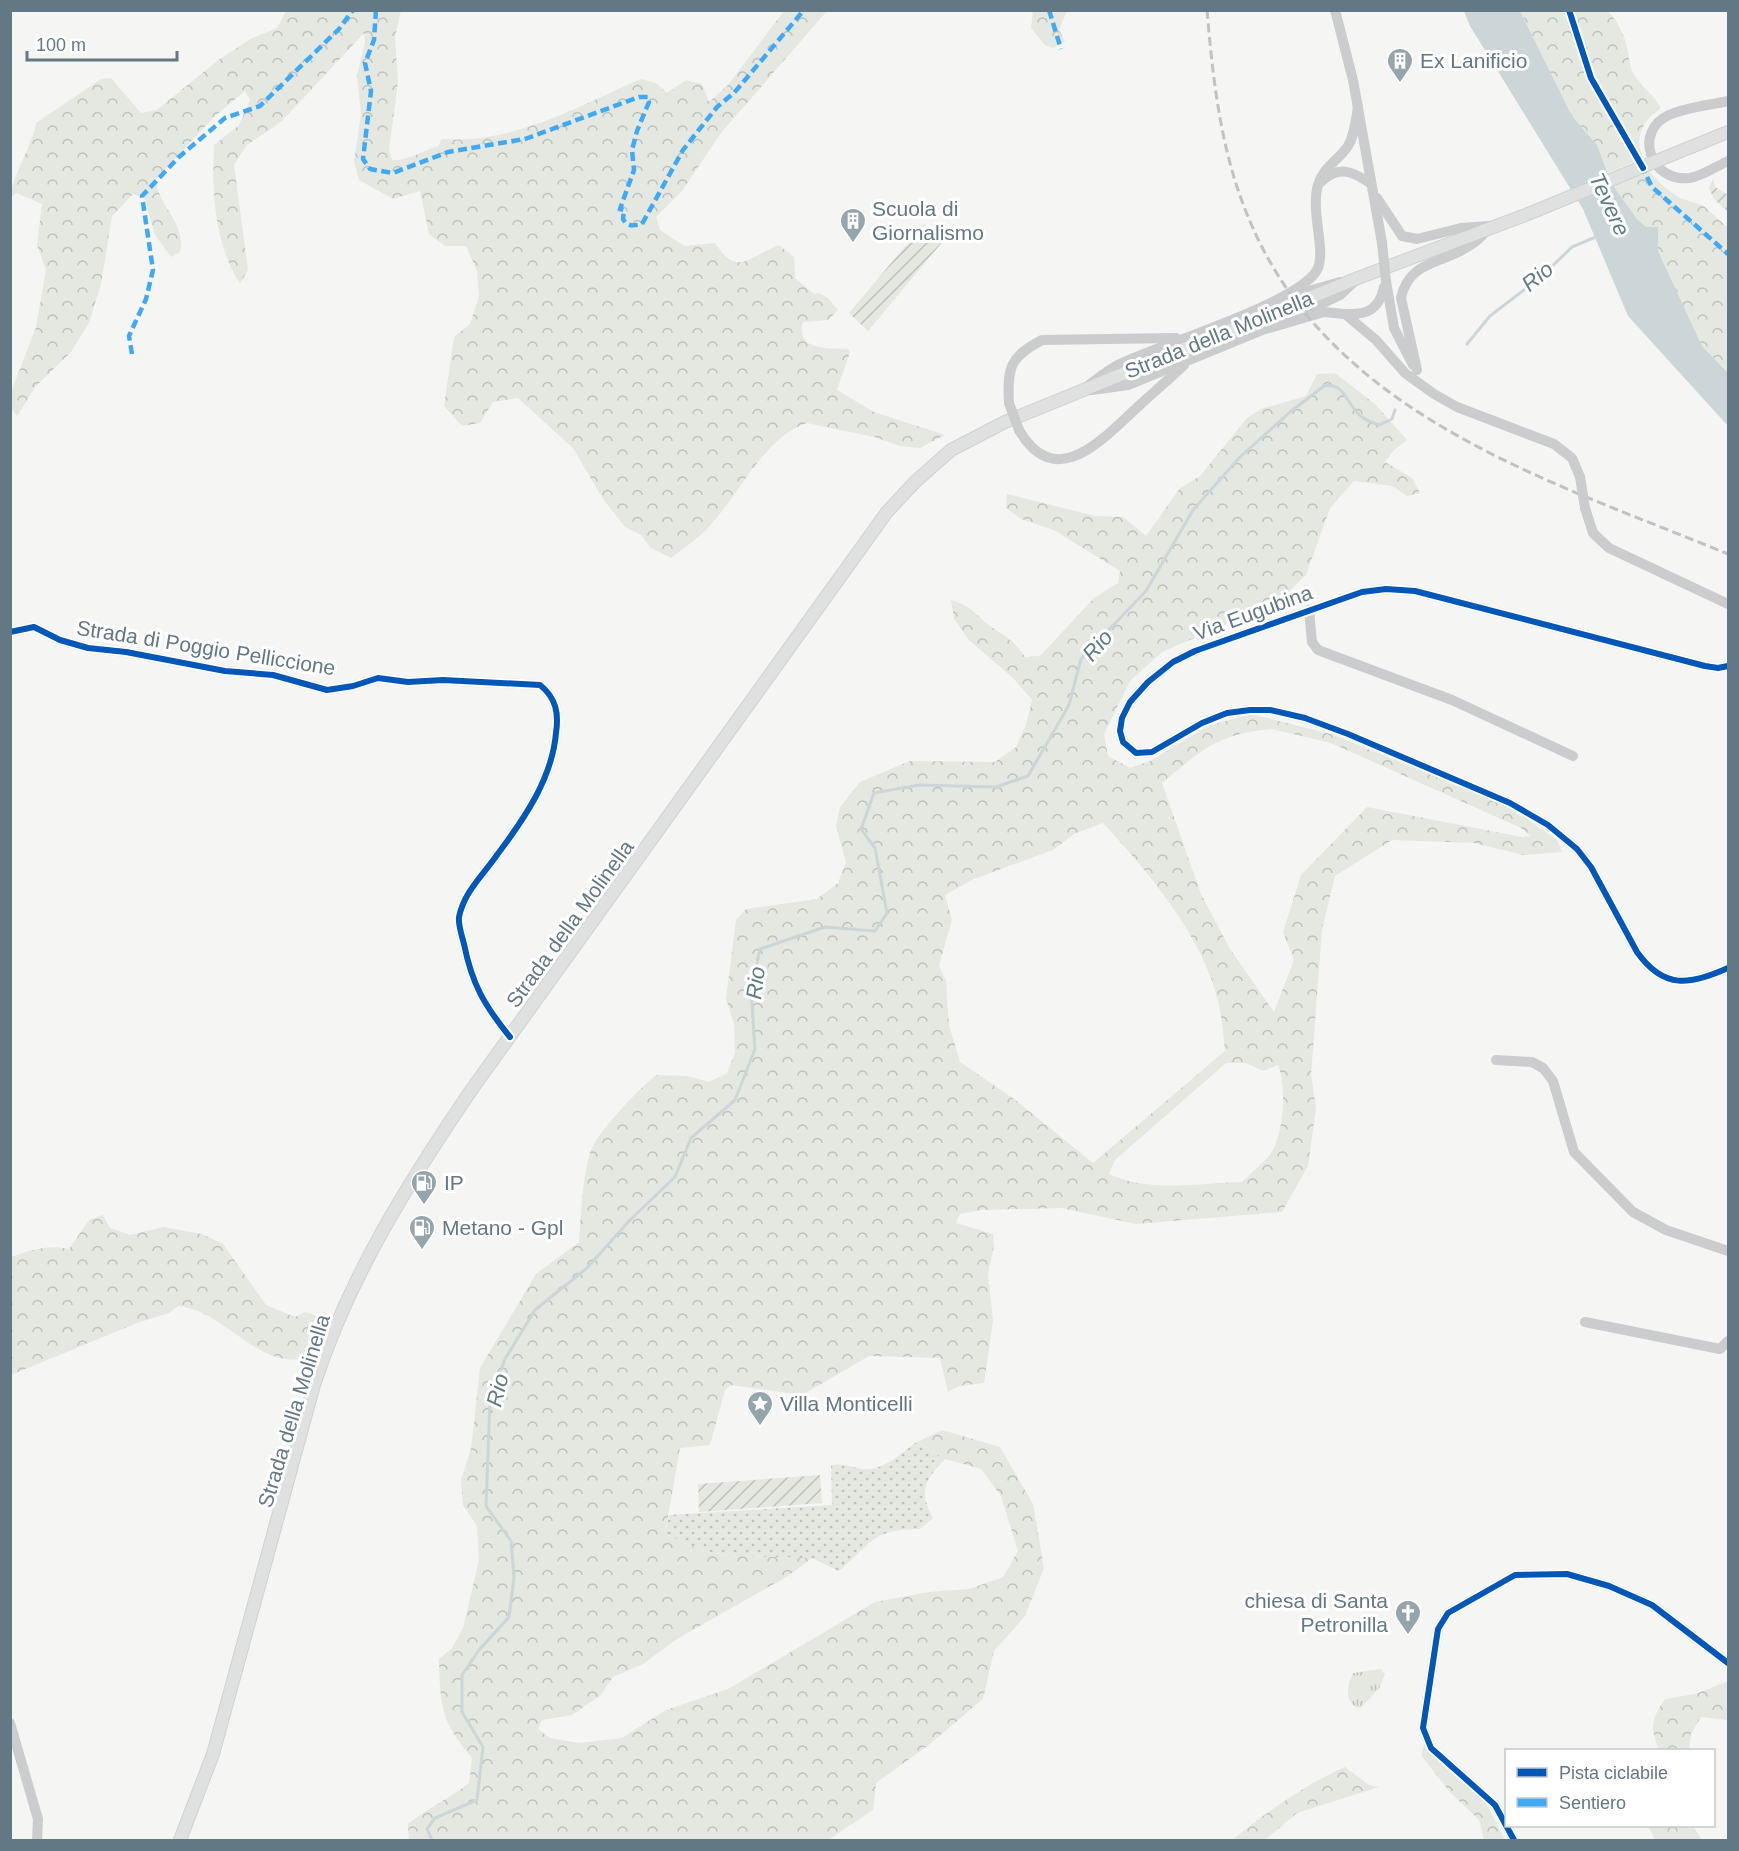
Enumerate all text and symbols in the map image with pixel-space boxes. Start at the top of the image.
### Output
scale bar [27,24,177,62]
text: 100 m [36,35,86,55]
building icon: Ex Lanificio [1385,46,1415,84]
place label: Ex Lanificio [1420,49,1527,72]
water label: Tevere [1584,169,1635,240]
place label: Scuola di Giornalismo [872,197,984,244]
building icon: Scuola di Giornalismo [838,206,868,244]
water label: Rio [1517,256,1558,297]
street label: Strada della Molinella [1121,286,1316,383]
street label: Via Eugubina [1190,580,1316,645]
street label: Strada di Poggio Pelliccione [75,616,337,679]
water label: Rio [1077,625,1118,666]
street label: Strada della Molinella [501,835,638,1012]
water label: Rio [741,965,770,1001]
fuel station icon: IP [409,1168,439,1206]
place label: IP [444,1171,464,1194]
fuel station icon: Metano - Gpl [407,1213,437,1251]
place label: Metano - Gpl [442,1216,563,1239]
street label: Strada della Molinella [253,1311,334,1510]
water label: Rio [481,1371,514,1409]
place icon: Villa Monticelli [745,1389,775,1427]
place label: Villa Monticelli [780,1392,913,1415]
place label: chiesa di Santa Petronilla [1244,1589,1388,1636]
church icon: chiesa di Santa Petronilla [1393,1598,1423,1636]
legend [1505,1749,1715,1827]
text: Pista ciclabile [1559,1763,1668,1783]
text: Sentiero [1559,1793,1626,1813]

